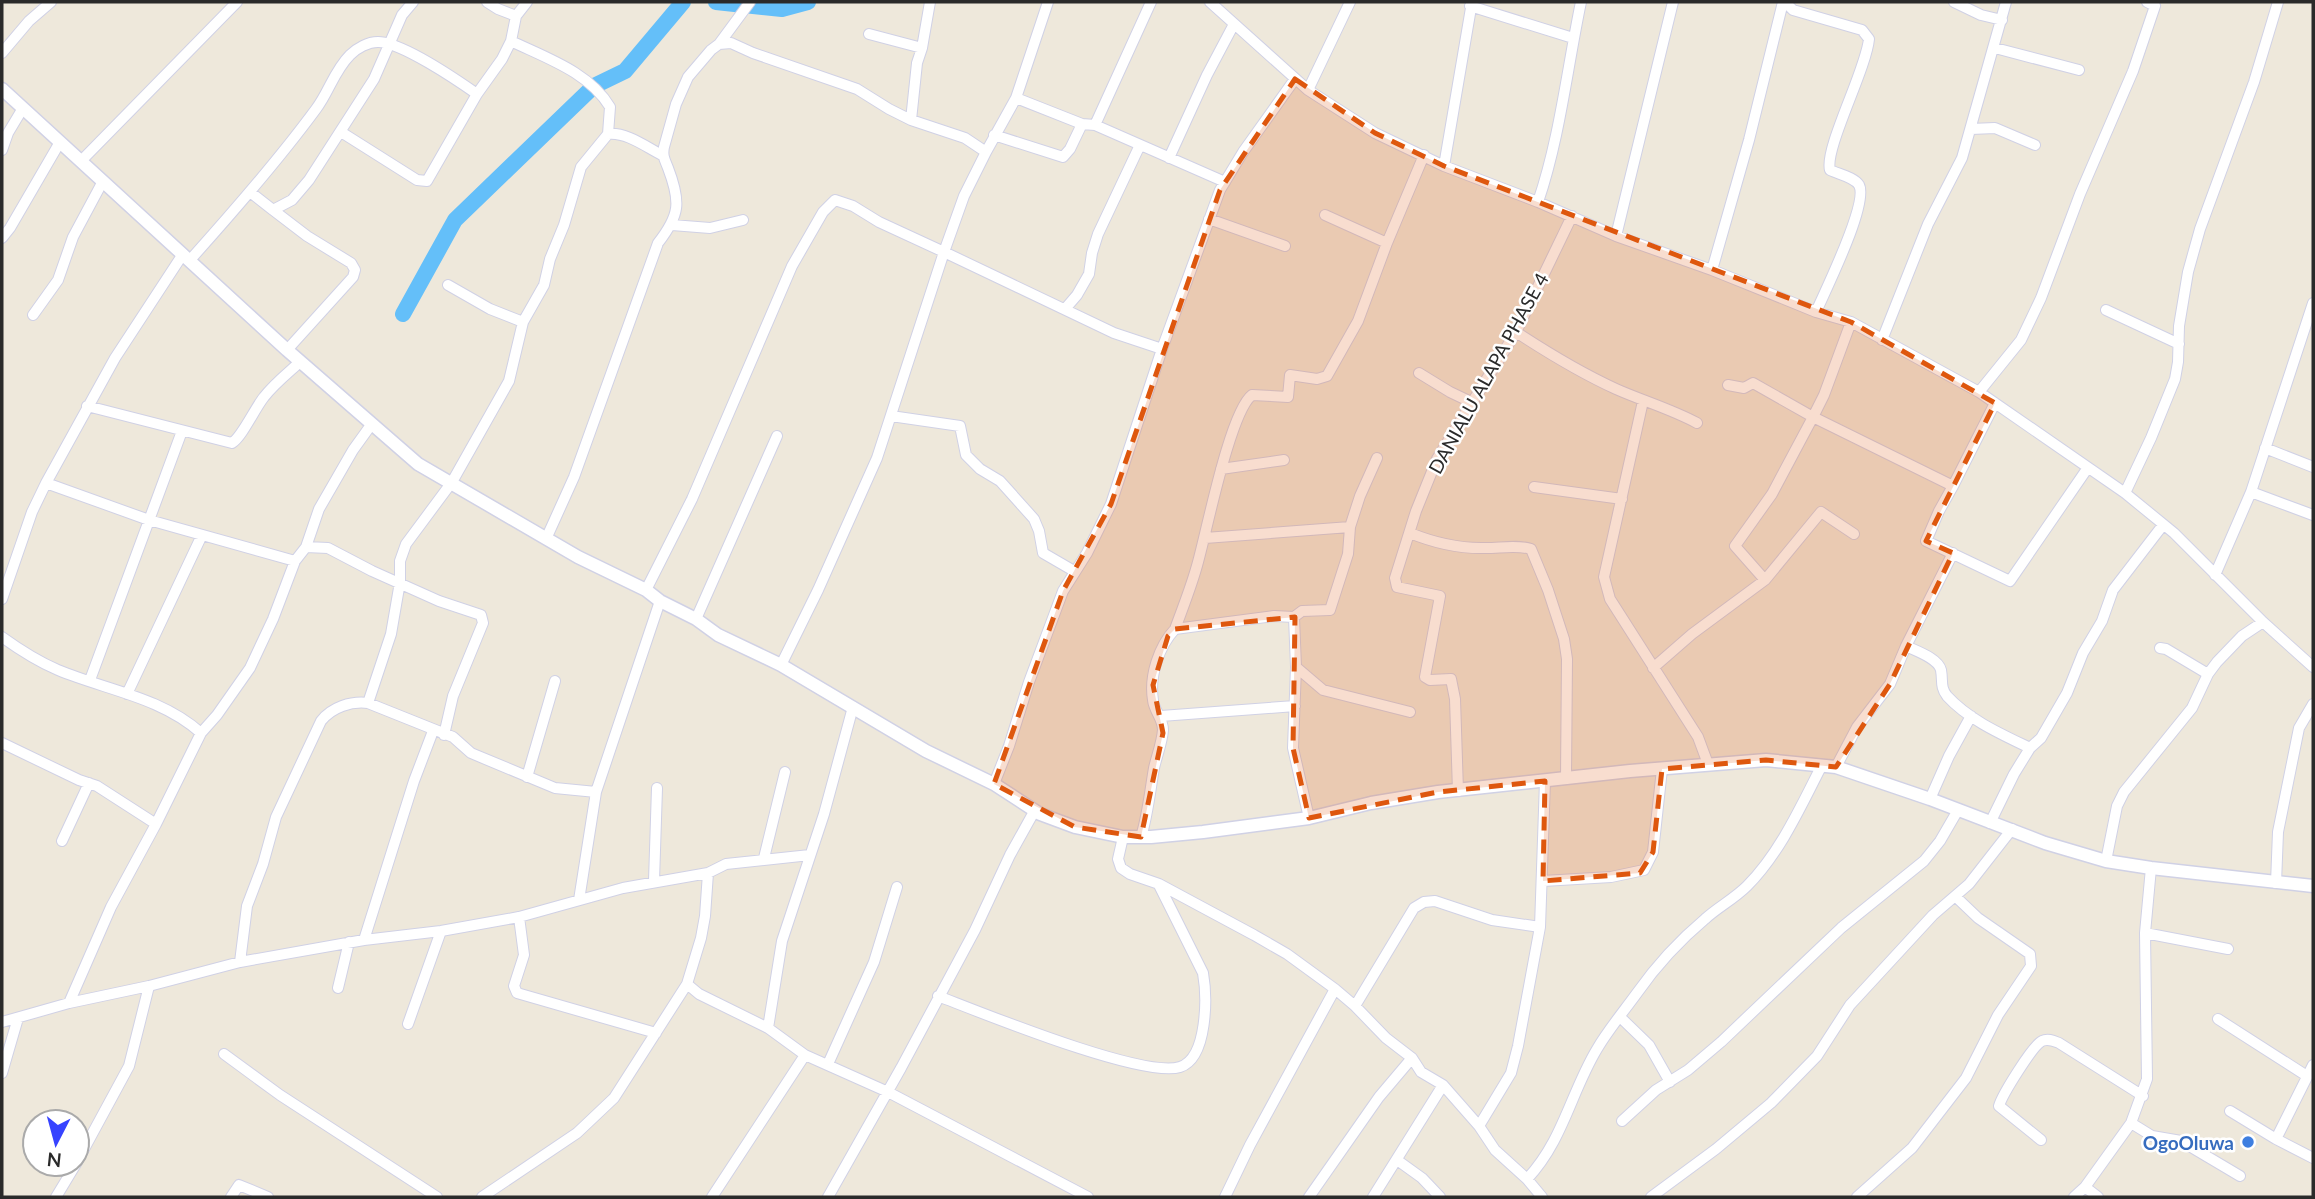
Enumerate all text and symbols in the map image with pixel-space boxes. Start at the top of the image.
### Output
street label: DANIALU ALAPA PHASE 4 [1423,269,1553,477]
north arrow [21,1108,91,1178]
place label: OgoOluwa [2143,1131,2234,1154]
marker: OgoOluwa [2240,1134,2256,1150]
text: N [46,1148,63,1173]

